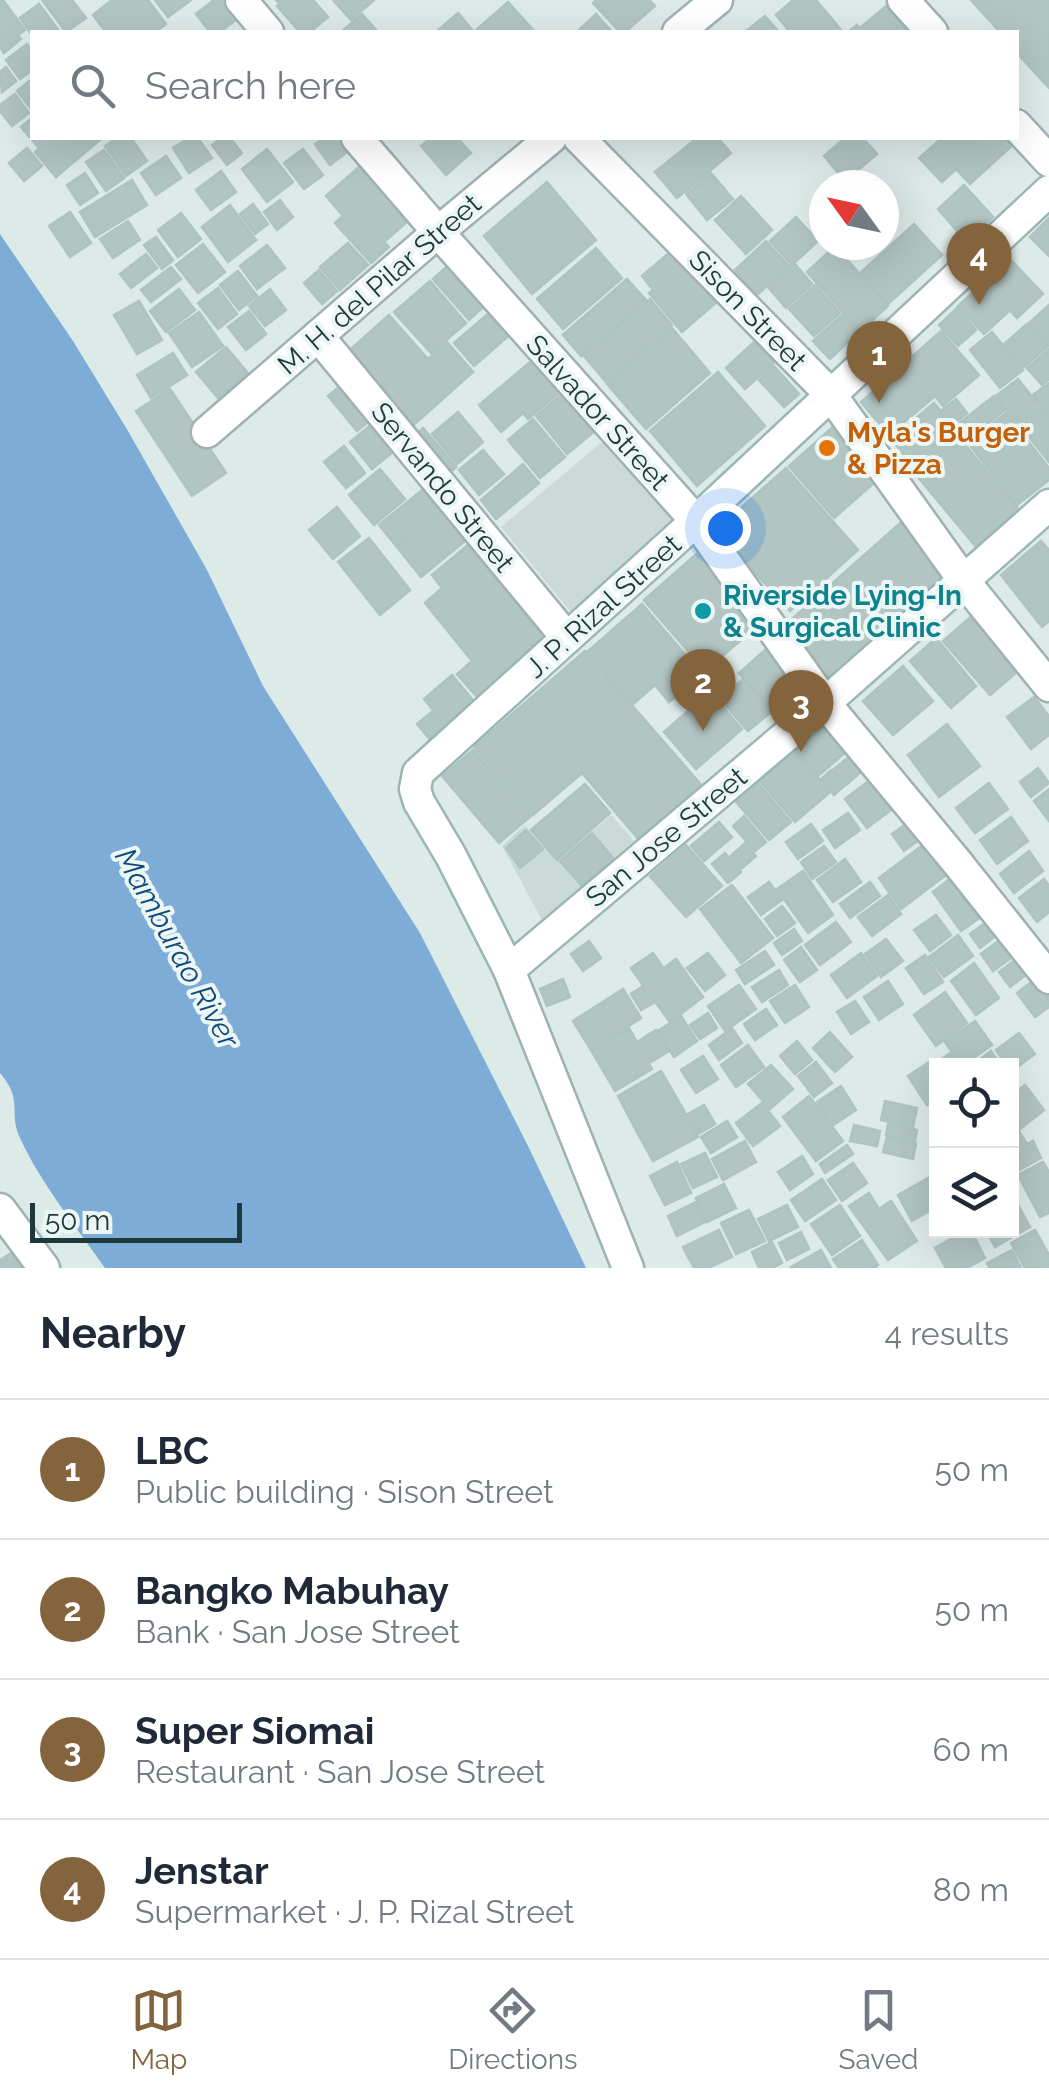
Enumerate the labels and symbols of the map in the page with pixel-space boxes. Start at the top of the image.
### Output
north arrow [809,170,899,260]
street label: M. H. del Pilar Street [271,187,488,382]
pin: 4 [946,222,1012,305]
street label: Sison Street [682,243,814,378]
pin: 1 [846,320,912,403]
street label: Salvador Street [519,328,676,497]
street label: Servando Street [364,396,521,579]
place label: Myla's Burger & Pizza [847,416,1030,481]
marker: Myla's Burger & Pizza [816,437,838,459]
your location [700,503,751,554]
street label: J. P. Rizal Street [519,528,688,685]
place label: Riverside Lying-In & Surgical Clinic [723,579,962,644]
marker: Riverside Lying-In & Surgical Clinic [692,600,714,622]
pin: 2 [670,648,736,731]
pin: 3 [768,670,834,752]
street label: San Jose Street [579,760,754,914]
water label: Mamburao River [108,842,247,1055]
scale bar [30,1198,242,1242]

